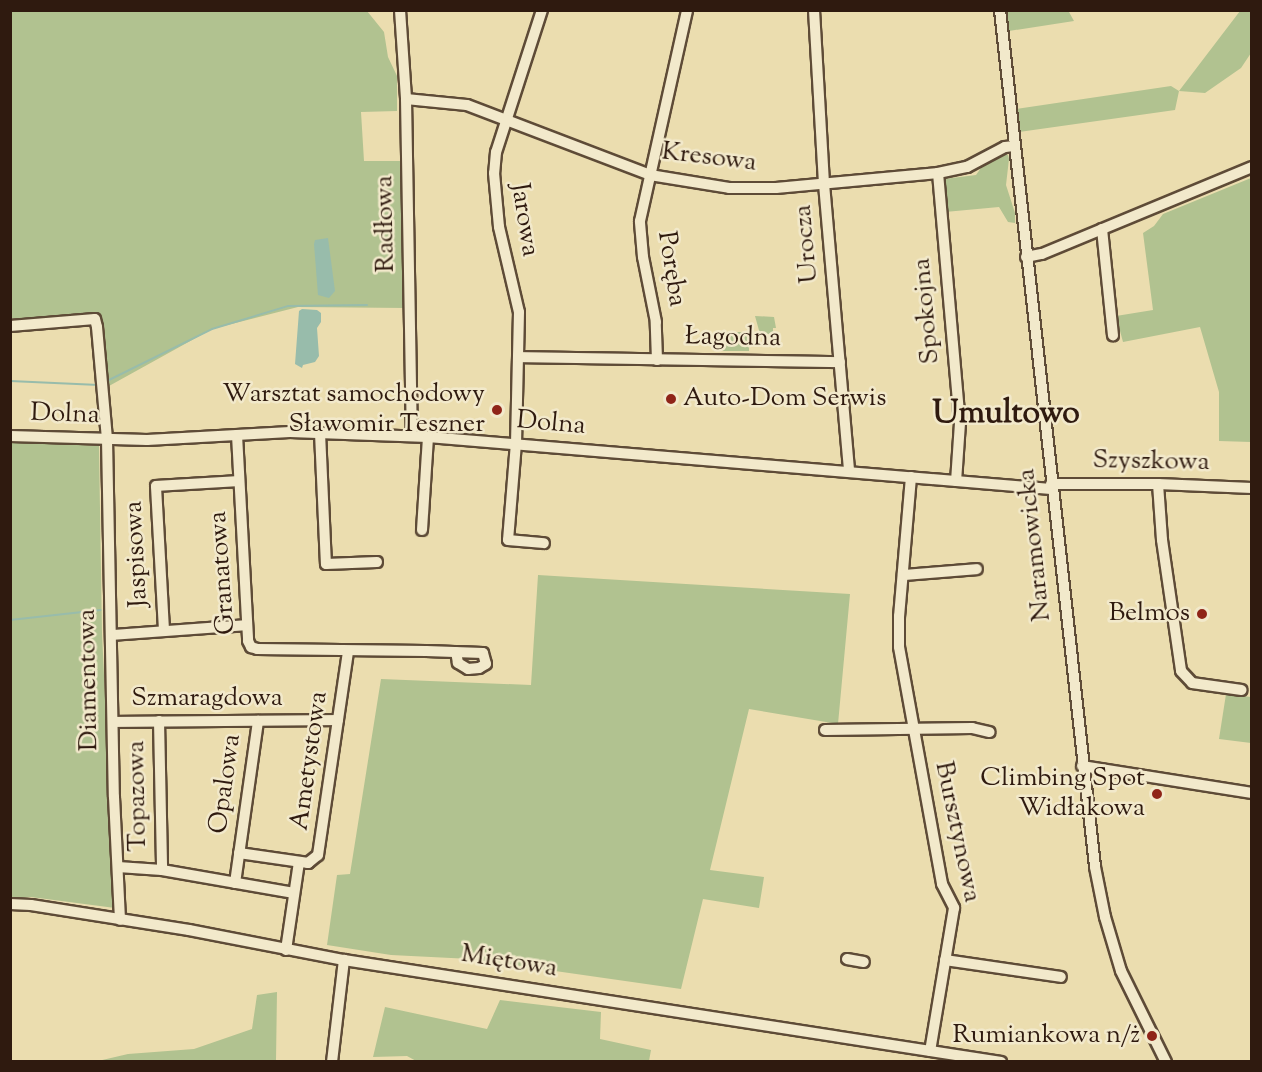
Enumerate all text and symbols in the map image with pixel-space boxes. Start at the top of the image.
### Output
street label: Kresowa [660,137,758,179]
street label: Radłowa [370,175,402,273]
street label: Jarowa [503,181,545,259]
street label: Urocza [788,203,826,285]
street label: Poręba [650,229,692,309]
street label: Spokojna [907,257,947,365]
street label: Łagodna [685,322,781,354]
place label: Warsztat samochodowy Sławomir Teszner [222,379,485,440]
place label: Auto-Dom Serwis [683,383,886,415]
marker: Auto-Dom Serwis [664,392,678,406]
district label: Umultowo [932,395,1080,433]
street label: Dolna [30,398,100,432]
marker: Warsztat samochodowy Sławomir Teszner [490,403,504,417]
street label: Dolna [515,405,587,443]
street label: Szyszkowa [1092,445,1210,479]
street label: Naramowicka [1011,467,1059,623]
street label: Jaspisowa [119,500,155,608]
street label: Granatowa [203,510,243,636]
place label: Belmos [1109,598,1190,630]
marker: Belmos [1195,607,1209,621]
street label: Diamentowa [72,609,106,751]
street label: Szmaragdowa [131,683,283,715]
street label: Ametystowa [285,689,335,833]
street label: Opalowa [204,732,248,836]
street label: Topazowa [121,740,155,852]
street label: Bursztynowa [927,759,987,905]
place label: Climbing Spot Widłakowa [980,763,1145,825]
marker: Climbing Spot Widłakowa [1150,787,1164,801]
street label: Miętowa [459,939,559,985]
place label: Rumiankowa n/ż [953,1020,1140,1052]
marker: Rumiankowa n/ż [1145,1029,1159,1043]

